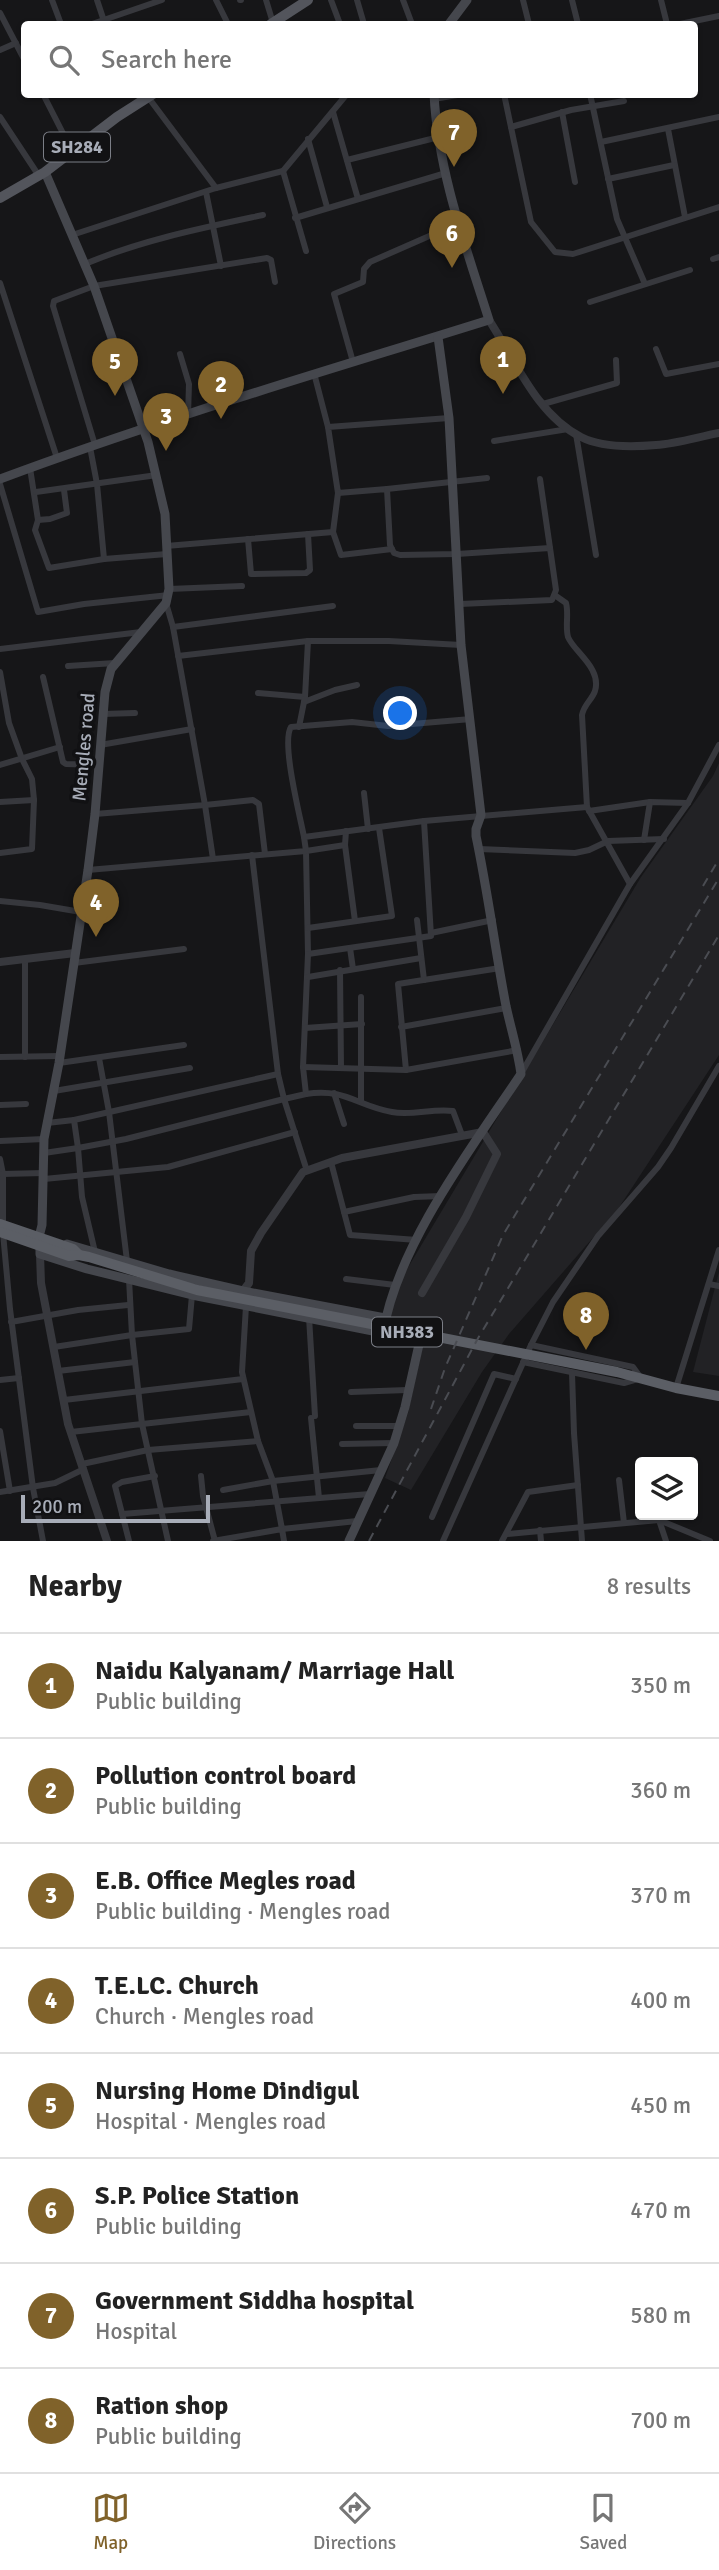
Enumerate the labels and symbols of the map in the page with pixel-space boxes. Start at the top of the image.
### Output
pin: 7 [431,109,477,167]
road number: SH284 [44,132,110,162]
pin: 6 [429,210,475,268]
pin: 1 [480,336,526,394]
pin: 5 [92,338,138,396]
pin: 2 [198,361,244,419]
pin: 3 [143,393,189,451]
street label: Mengles road [67,692,101,802]
your location [383,696,417,730]
pin: 4 [73,879,119,937]
pin: 8 [563,1292,609,1350]
road number: NH383 [372,1317,442,1346]
scale bar [21,1492,210,1524]

